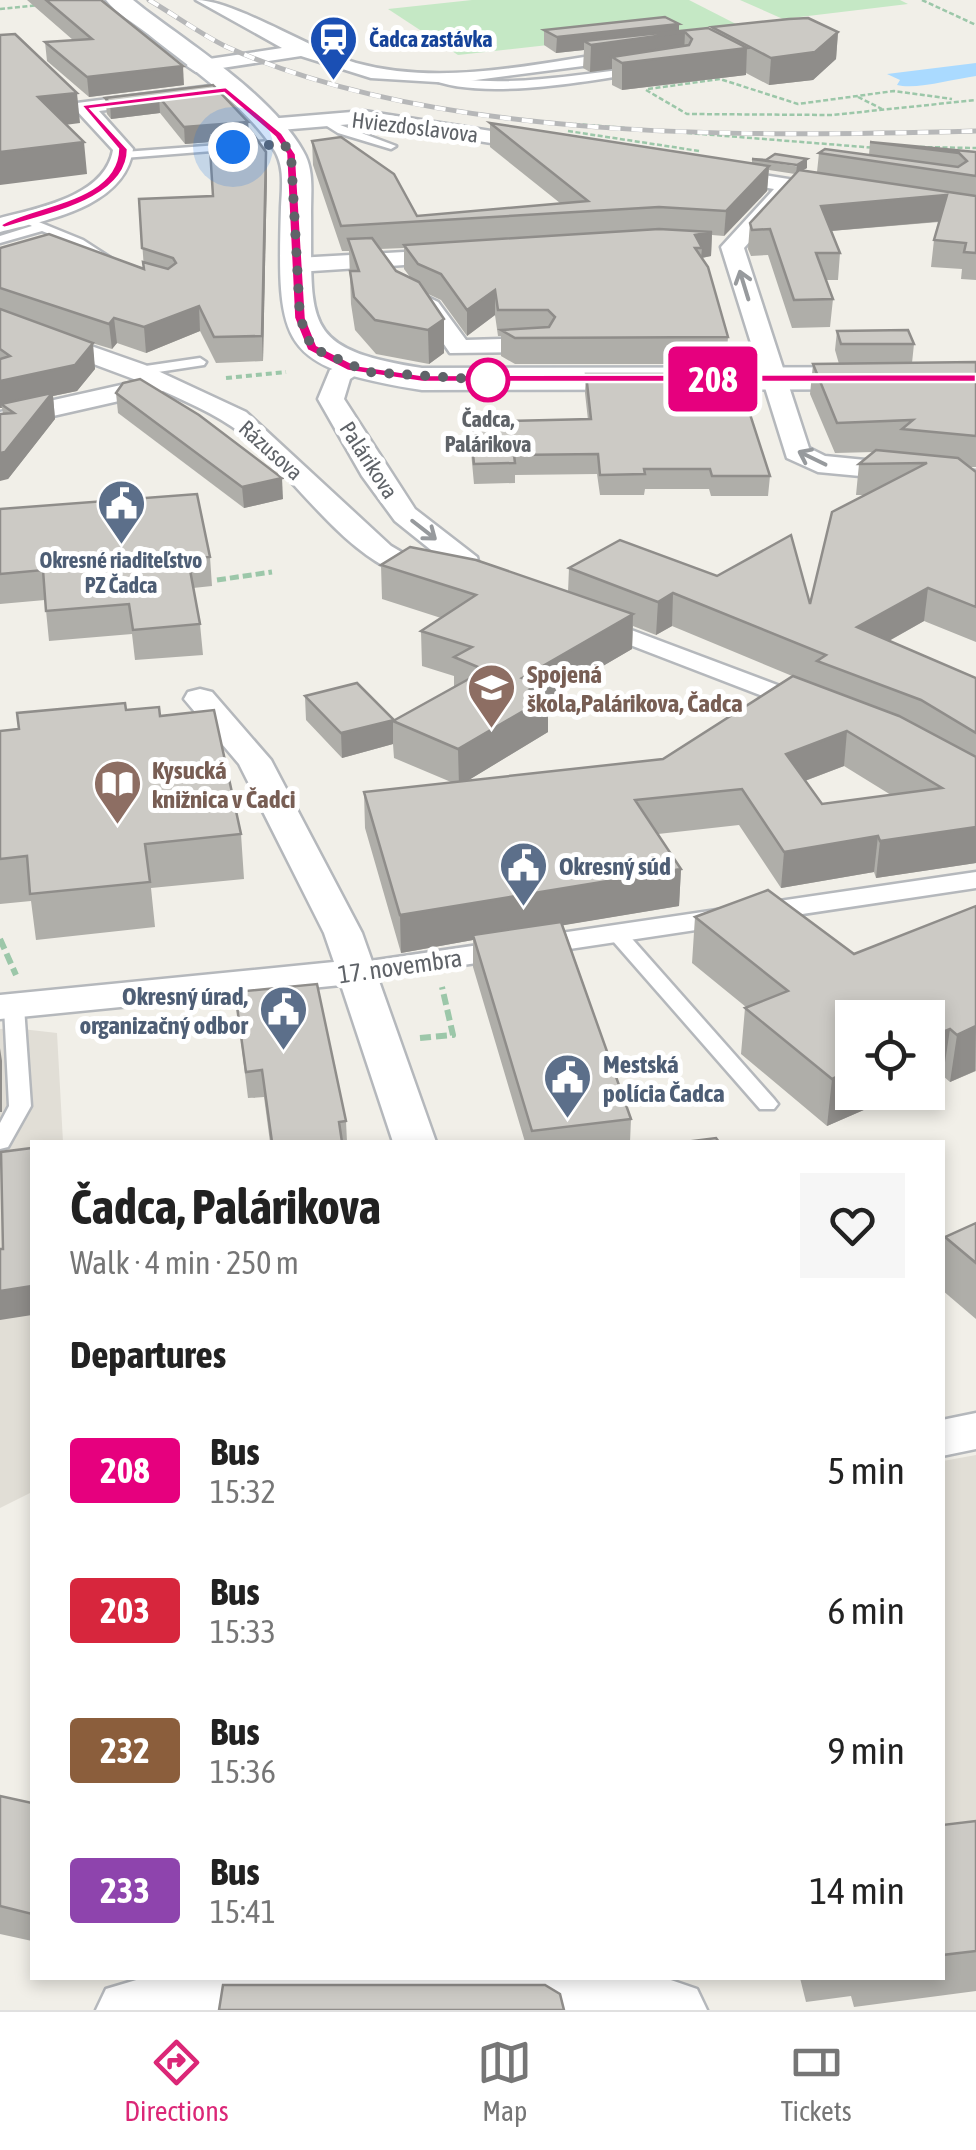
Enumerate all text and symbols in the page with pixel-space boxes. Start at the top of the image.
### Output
station icon: Čadca zastávka [308,13,360,81]
place label: Čadca zastávka [369,26,492,52]
street label: Hviezdoslavova [350,106,480,148]
your location [208,122,258,172]
one-way arrow [734,270,752,302]
line badge: 208 [656,346,770,412]
marker: Čadca, Palárikova [467,359,509,401]
text: 208 [688,359,738,399]
place label: Čadca, Palárikova [445,406,531,457]
street label: Rázusova [234,415,308,485]
street label: Palárikova [335,417,403,503]
one-way arrow [798,447,827,466]
public building icon: Okresné riaditeľstvo PZ Čadca [95,478,147,546]
one-way arrow [411,519,437,541]
place label: Okresné riaditeľstvo PZ Čadca [40,547,202,598]
place label: Spojená škola,Palárikova, Čadca [527,660,743,717]
school or university icon: Spojená škola,Palárikova, Čadca [466,662,518,730]
place label: Kysucká knižnica v Čadci [152,756,296,813]
library icon: Kysucká knižnica v Čadci [91,758,143,826]
public building icon: Okresný súd [498,840,550,908]
place label: Okresný súd [559,852,671,880]
street label: 17. novembra [336,943,464,989]
place label: Okresný úrad, organizačný odbor [80,982,249,1039]
public building icon: Okresný úrad, organizačný odbor [257,984,309,1052]
map controls [835,1000,945,1110]
button: locate [835,1000,945,1110]
place label: Mestská polícia Čadca [603,1050,725,1107]
public building icon: Mestská polícia Čadca [542,1052,594,1120]
button: heart [800,1173,905,1278]
text: Čadca, Palárikova [70,1179,381,1234]
text: Walk · 4 min · 250 m [70,1244,299,1281]
text: Departures [70,1333,226,1376]
text: Bus [210,1430,260,1473]
text: 5 min [827,1449,905,1492]
text: 208 [100,1450,150,1490]
text: 15:32 [210,1473,276,1510]
text: Bus [210,1570,260,1613]
text: 6 min [827,1589,905,1632]
text: 203 [100,1590,150,1630]
text: 15:33 [210,1613,276,1650]
text: Bus [210,1710,260,1753]
text: 9 min [827,1729,905,1772]
text: 232 [100,1730,150,1770]
text: 15:36 [210,1753,276,1790]
text: Bus [210,1850,260,1893]
text: 14 min [810,1869,905,1912]
text: 233 [100,1870,150,1910]
text: 15:41 [210,1893,276,1930]
tab: Directions [124,2035,229,2127]
tab: Map [477,2035,532,2127]
tab: Tickets [781,2035,852,2127]

